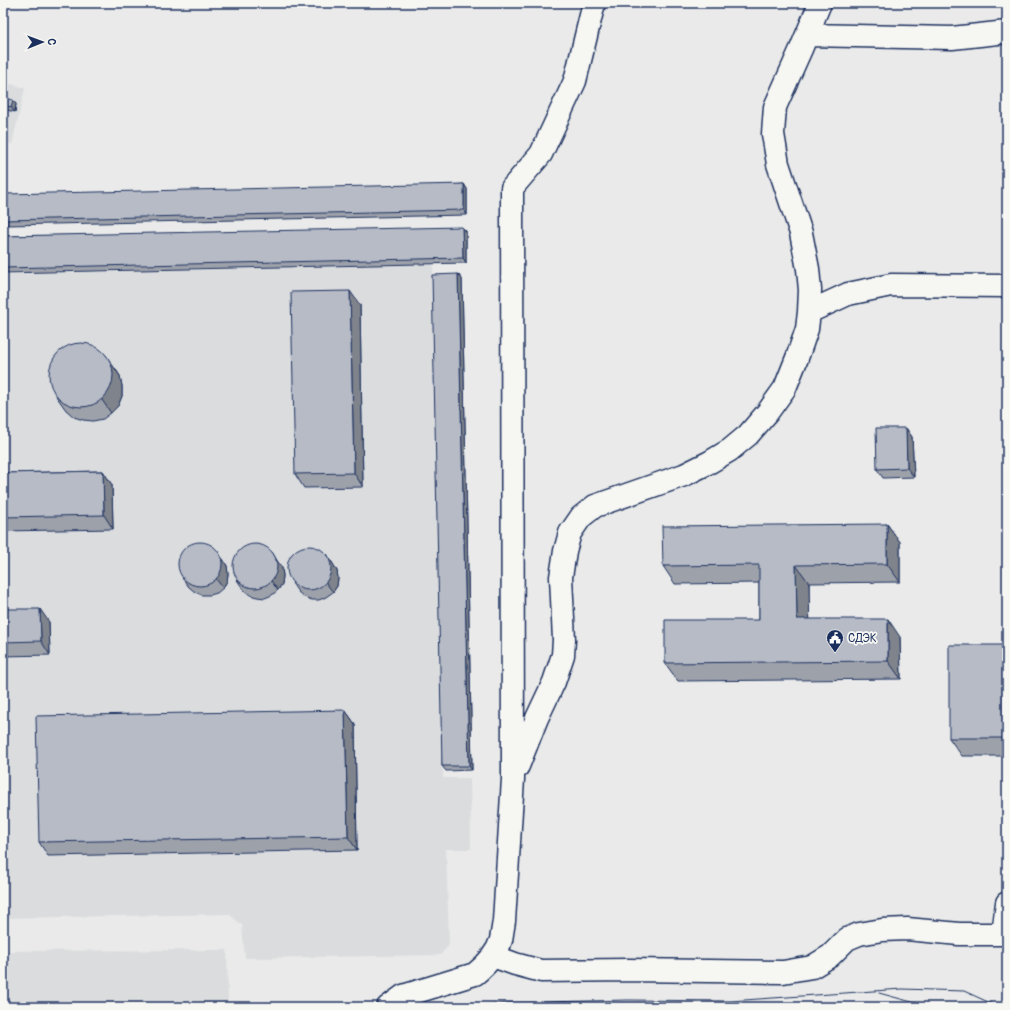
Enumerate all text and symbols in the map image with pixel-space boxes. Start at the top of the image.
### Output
north arrow [22,22,62,62]
text: С [45,38,58,46]
public building icon: СДЭК [825,628,845,653]
place label: СДЭК [848,631,877,646]

